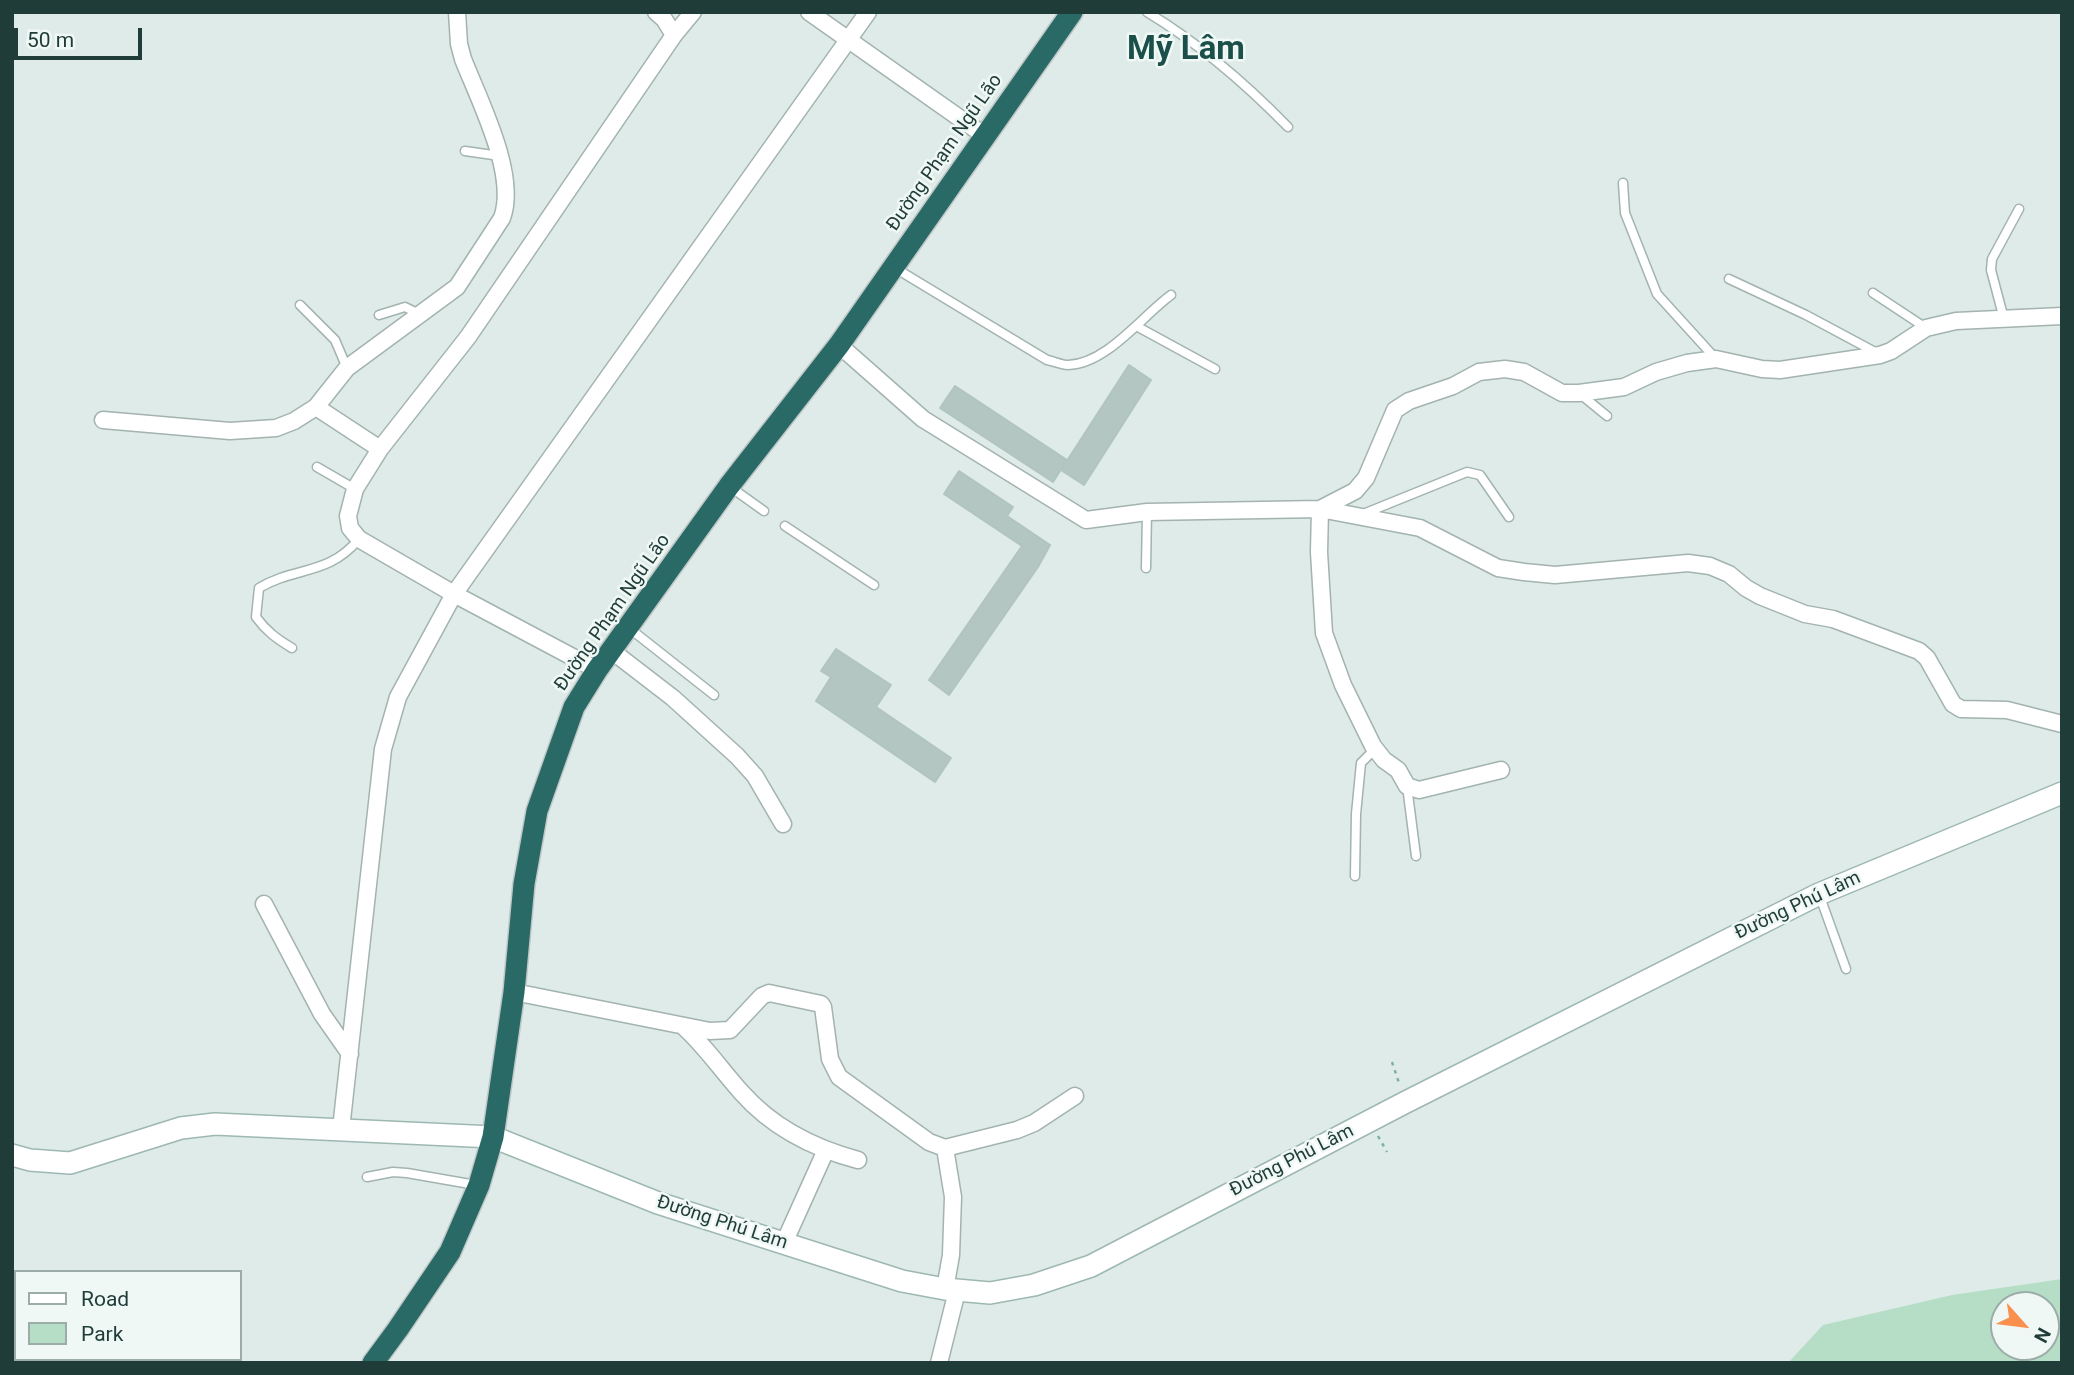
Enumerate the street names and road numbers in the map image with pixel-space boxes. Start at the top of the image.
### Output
street label: Đường Phạm Ngũ Lão [882,70,1008,236]
street label: Đường Phạm Ngũ Lão [550,530,676,696]
street label: Đường Phú Lâm [1732,867,1864,945]
street label: Đường Phú Lâm [1226,1120,1358,1202]
street label: Đường Phú Lâm [654,1191,790,1255]

